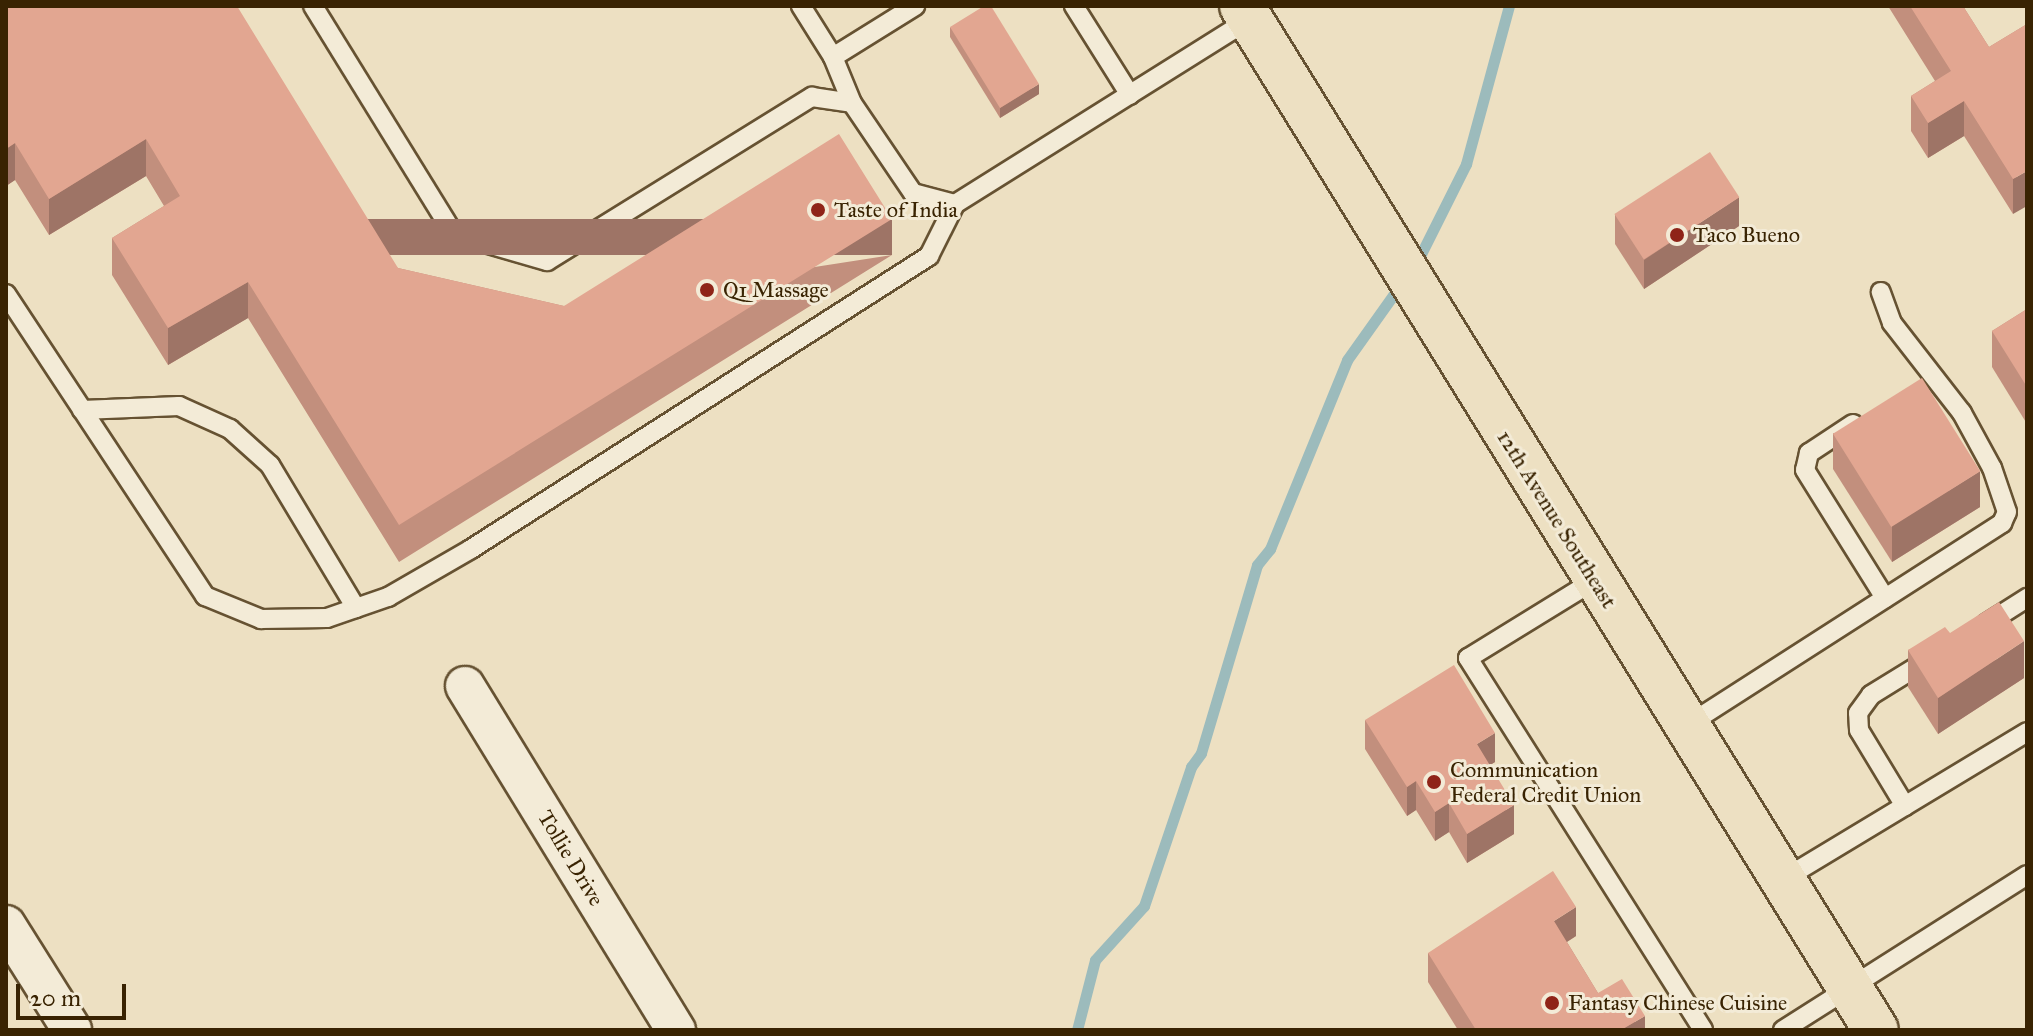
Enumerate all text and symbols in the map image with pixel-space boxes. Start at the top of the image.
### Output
place label: Taste of India [834,197,958,223]
marker: Taste of India [809,201,827,219]
place label: Taco Bueno [1693,222,1800,248]
marker: Taco Bueno [1668,226,1686,244]
place label: Q1 Massage [723,277,829,303]
marker: Q1 Massage [698,281,716,299]
street label: 12th Avenue Southeast [1492,425,1622,613]
place label: Communication Federal Credit Union [1450,756,1641,808]
marker: Communication Federal Credit Union [1425,773,1443,791]
street label: Tollie Drive [532,805,610,911]
scale bar [20,968,130,1018]
text: 20 m [30,983,81,1013]
place label: Fantasy Chinese Cuisine [1568,990,1787,1016]
marker: Fantasy Chinese Cuisine [1543,994,1561,1012]

